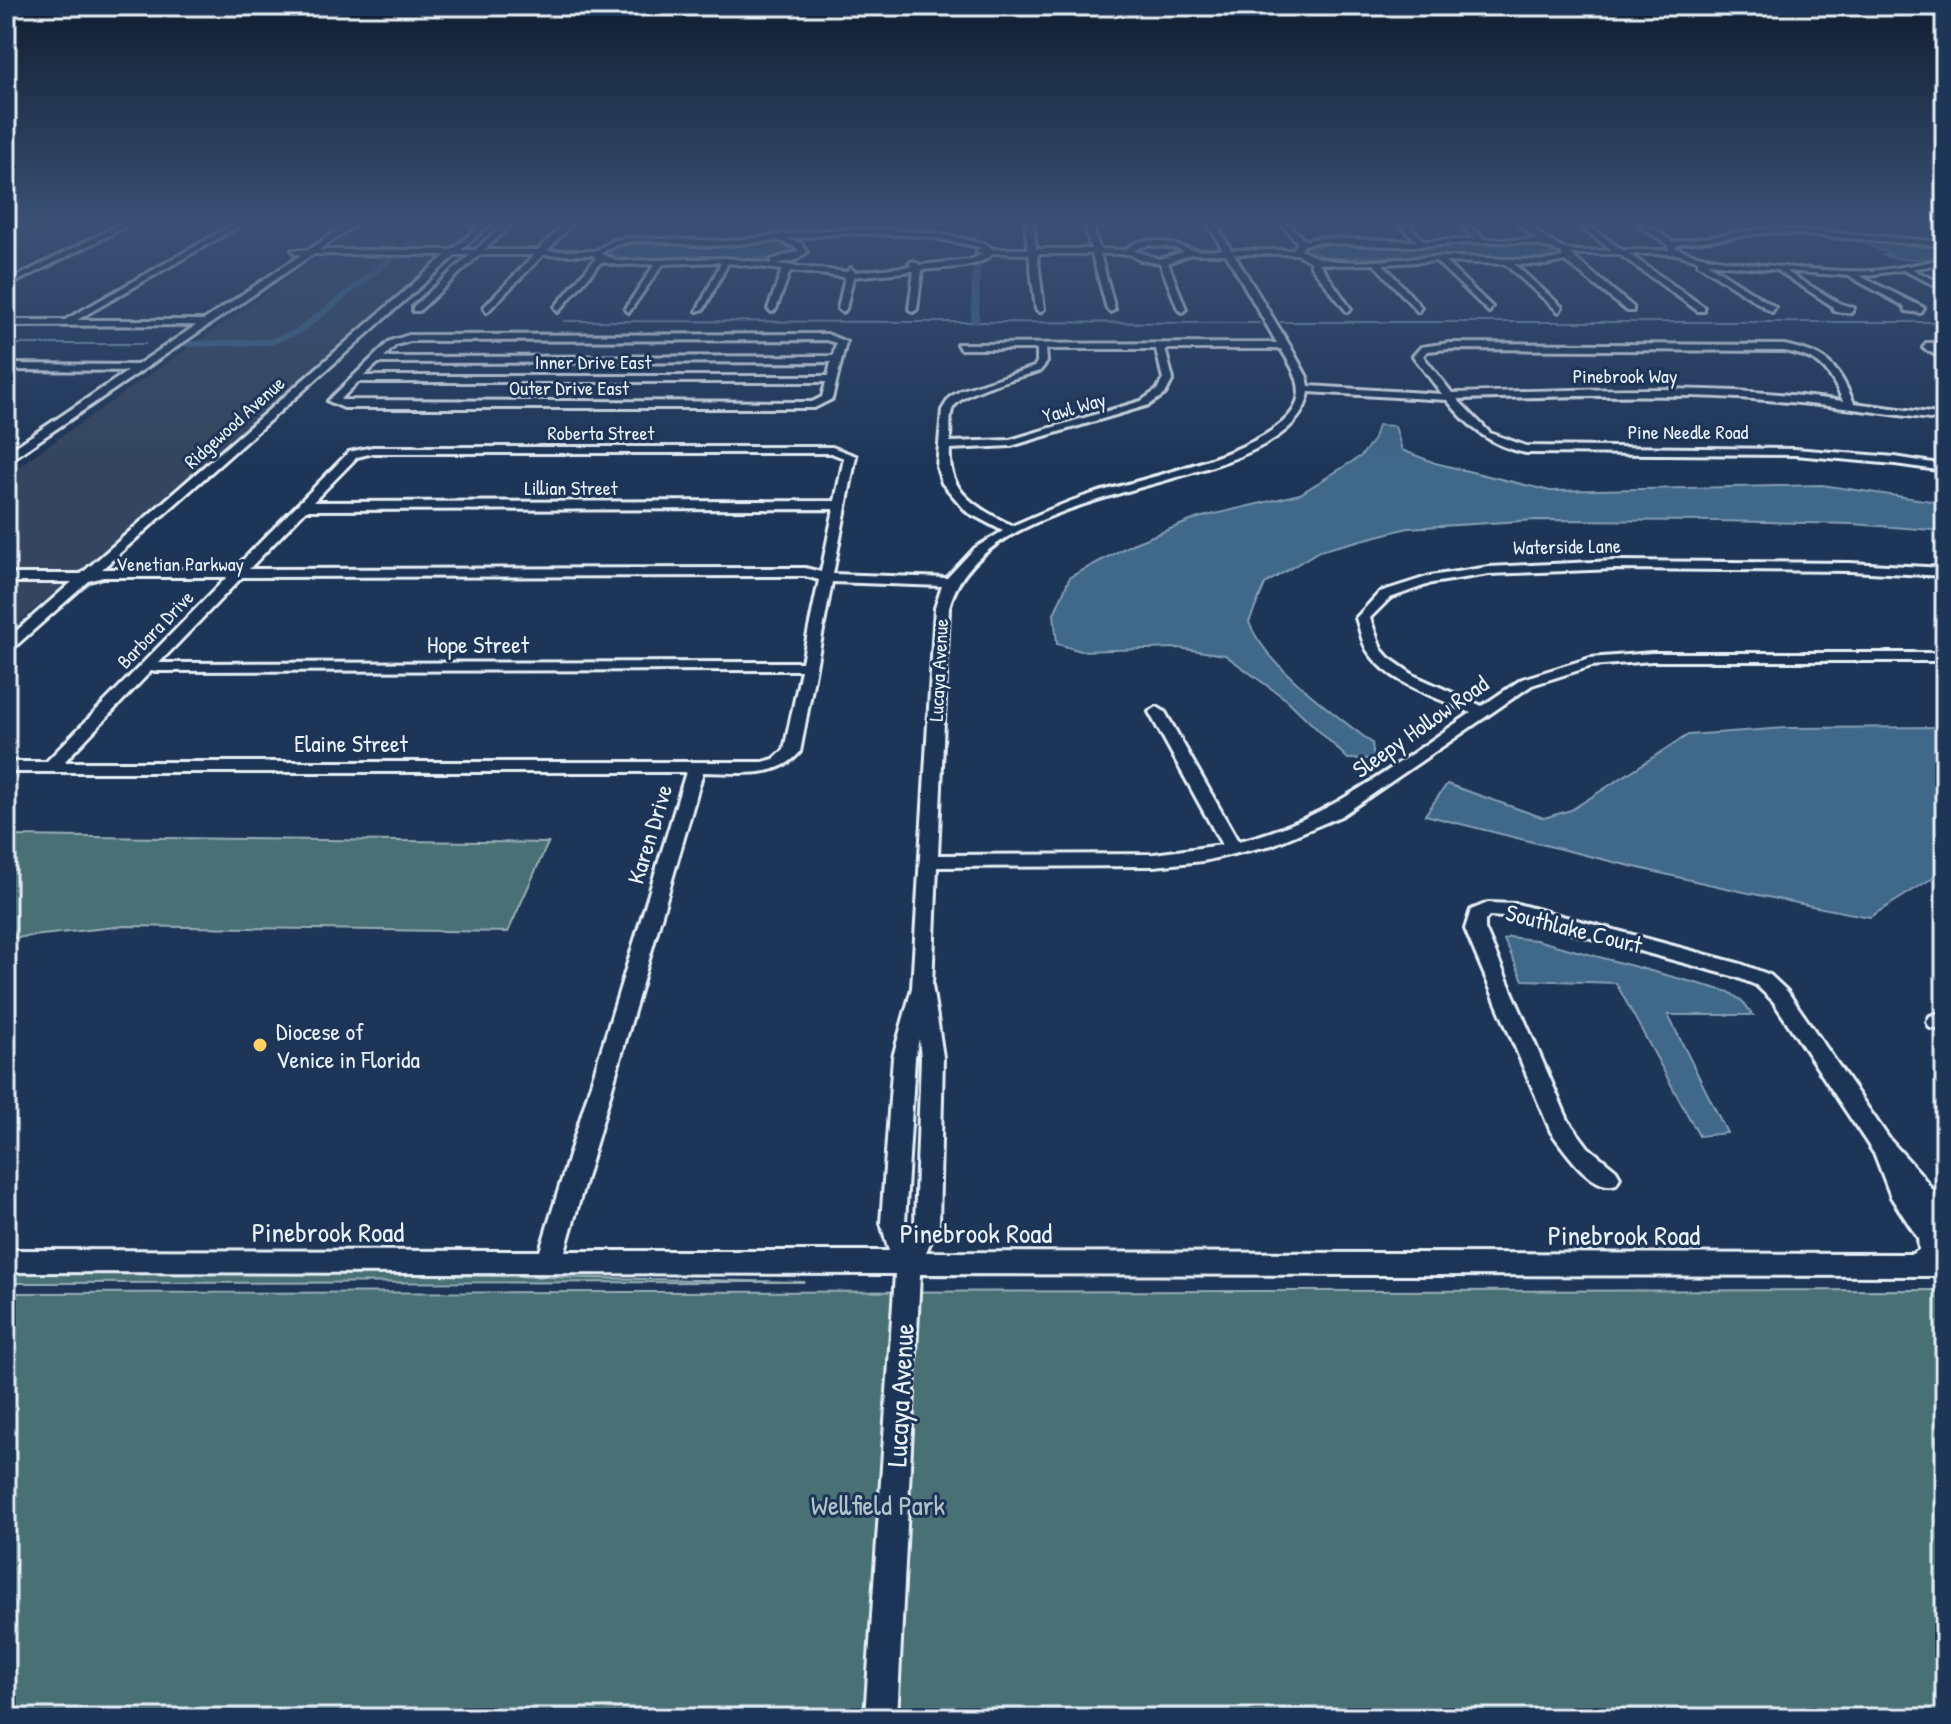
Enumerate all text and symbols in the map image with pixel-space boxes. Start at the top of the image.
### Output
street label: Inner Drive East [535,348,652,375]
street label: Pinebrook Way [1573,362,1677,389]
street label: Ridgewood Avenue [178,370,290,474]
street label: Outer Drive East [509,374,630,401]
street label: Yawl Way [1039,385,1109,429]
street label: Pine Needle Road [1628,418,1749,445]
street label: Roberta Street [548,419,656,446]
street label: Lillian Street [524,474,619,501]
street label: Waterside Lane [1513,532,1621,560]
street label: Venetian Parkway [116,550,244,577]
street label: Barbara Drive [111,584,199,674]
street label: Lucaya Avenue [922,618,954,722]
street label: Hope Street [427,628,530,660]
street label: Sleepy Hollow Road [1346,667,1494,785]
street label: Elaine Street [294,727,409,759]
street label: Karen Drive [619,780,679,888]
street label: Southlake Court [1503,896,1646,961]
place label: Diocese of Venice in Florida [276,1015,420,1075]
marker: Diocese of Venice in Florida [251,1036,269,1054]
street label: Pinebrook Road [252,1213,404,1251]
street label: Pinebrook Road [900,1214,1052,1252]
street label: Pinebrook Road [1548,1216,1700,1254]
street label: Lucaya Avenue [877,1322,923,1468]
park label: Wellfield Park [811,1486,946,1524]

